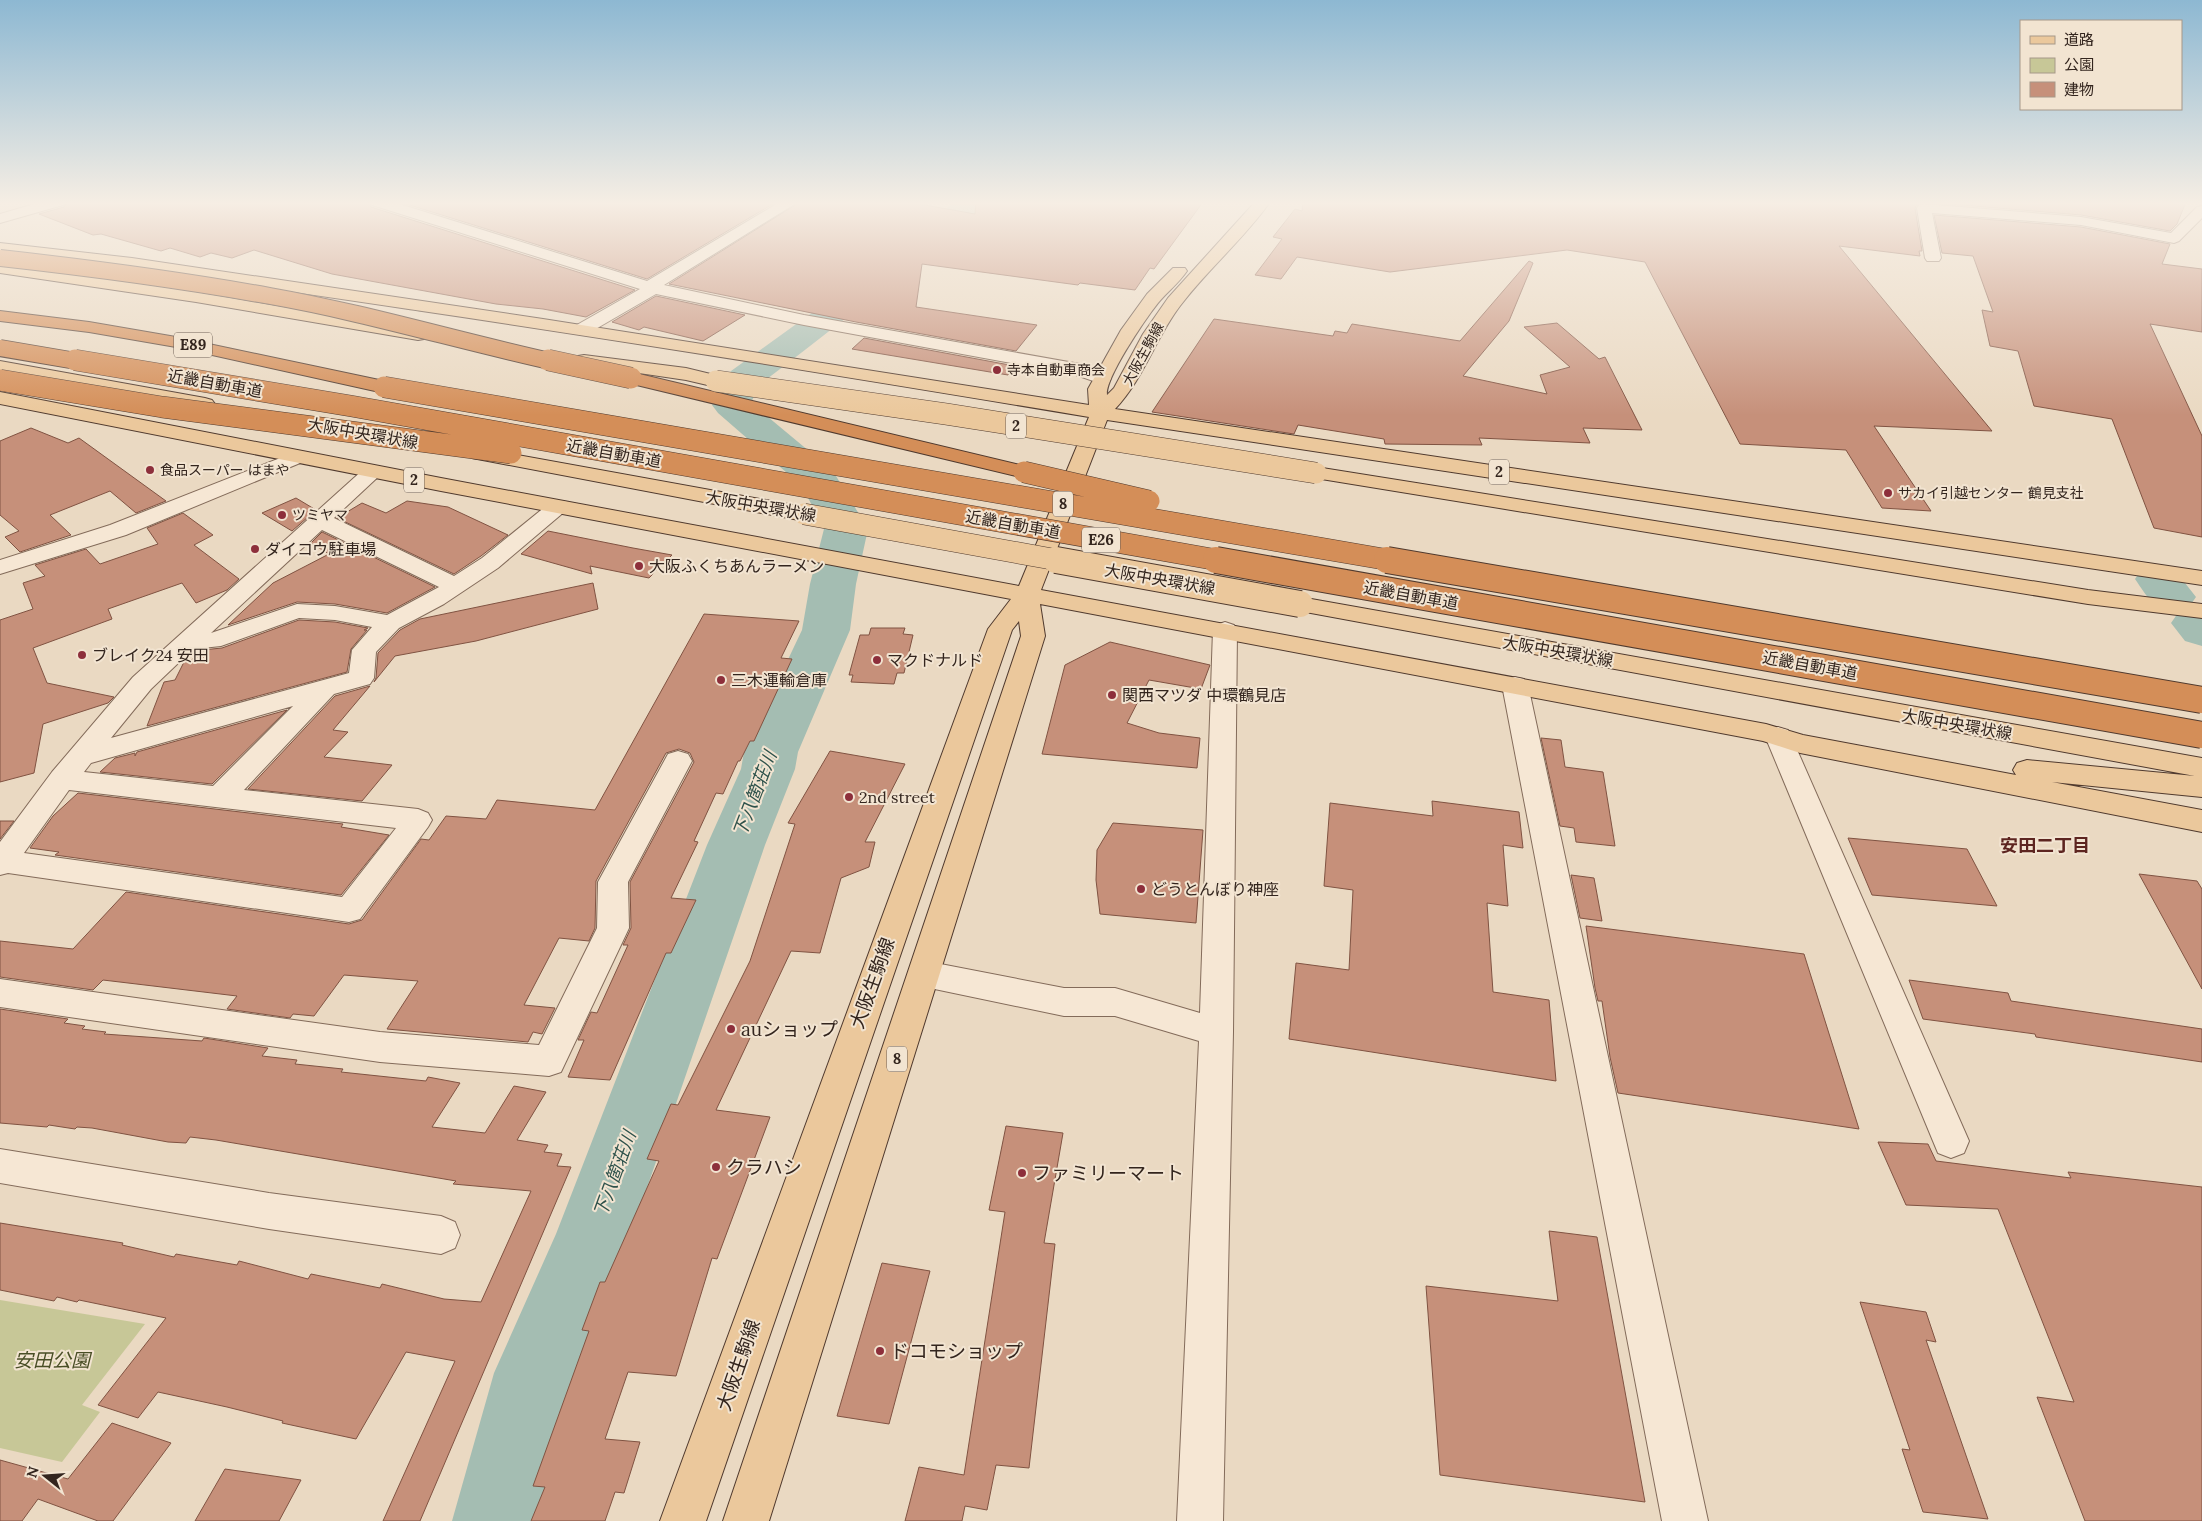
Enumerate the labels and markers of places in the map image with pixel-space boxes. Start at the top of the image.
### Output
place label: 寺本自動車商会 [1007,361,1105,379]
marker: 寺本自動車商会 [991,364,1003,376]
place label: 食品スーパー はまや [160,461,290,479]
marker: 食品スーパー はまや [144,464,156,476]
place label: サカイ引越センター 鶴見支社 [1898,484,2084,502]
marker: サカイ引越センター 鶴見支社 [1882,487,1894,499]
place label: ツミヤマ [292,506,348,524]
marker: ツミヤマ [276,509,288,521]
place label: ダイコウ駐車場 [265,539,376,559]
marker: ダイコウ駐車場 [249,543,261,555]
place label: 大阪ふくちあんラーメン [649,556,824,576]
marker: 大阪ふくちあんラーメン [633,560,645,572]
place label: ブレイク24 安田 [92,645,209,665]
marker: ブレイク24 安田 [76,649,88,661]
place label: マクドナルド [887,650,983,670]
marker: マクドナルド [871,654,883,666]
place label: 三木運輸倉庫 [731,670,827,690]
marker: 三木運輸倉庫 [715,674,727,686]
place label: 関西マツダ 中環鶴見店 [1122,685,1286,705]
marker: 関西マツダ 中環鶴見店 [1106,689,1118,701]
place label: 2nd street [859,787,936,807]
marker: 2nd street [843,791,855,803]
place label: どうとんぼり神座 [1151,879,1279,899]
marker: どうとんぼり神座 [1135,883,1147,895]
place label: auショップ [741,1017,838,1041]
marker: auショップ [725,1023,737,1035]
place label: クラハシ [726,1155,802,1179]
marker: クラハシ [710,1161,722,1173]
place label: ファミリーマート [1032,1161,1184,1185]
marker: ファミリーマート [1016,1167,1028,1179]
place label: ドコモショップ [890,1339,1023,1363]
marker: ドコモショップ [874,1345,886,1357]

